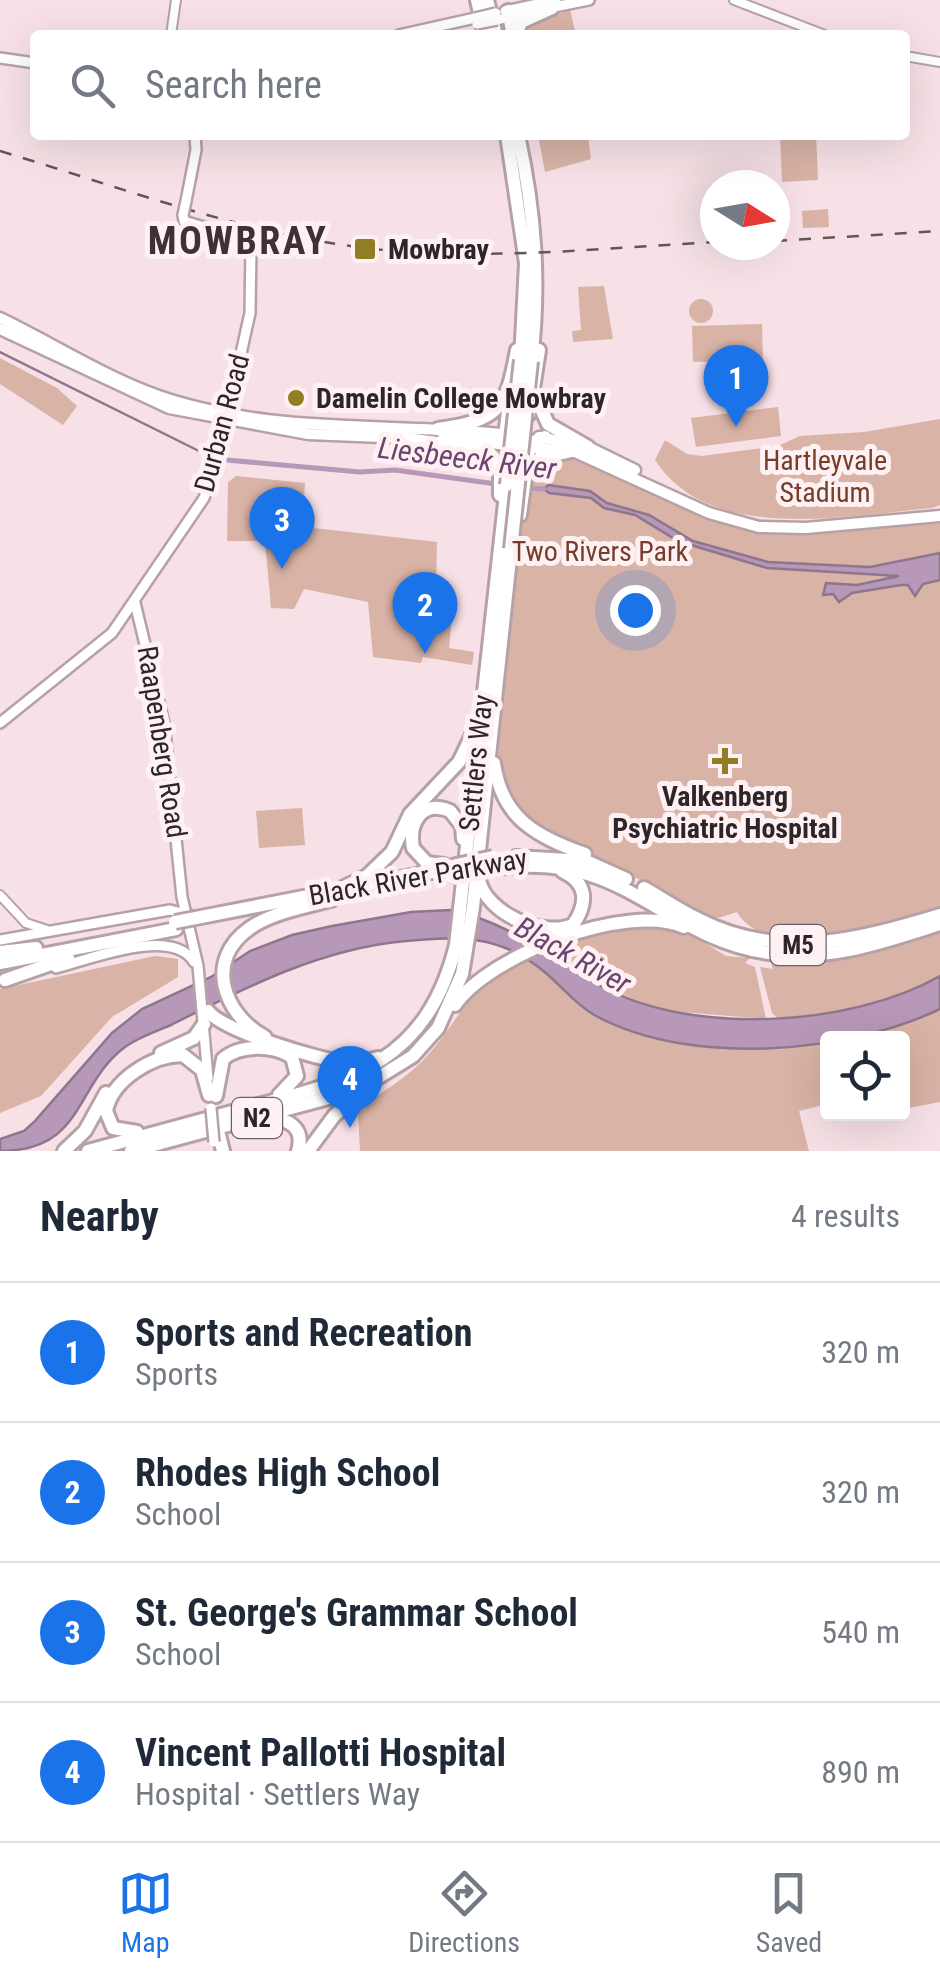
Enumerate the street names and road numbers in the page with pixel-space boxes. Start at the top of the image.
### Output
street label: Durban Road [188,350,256,496]
street label: Raapenberg Road [131,644,193,840]
street label: Settlers Way [452,693,500,833]
street label: Black River Parkway [306,841,530,912]
road number: M5 [770,925,826,965]
road number: N2 [232,1098,282,1138]

